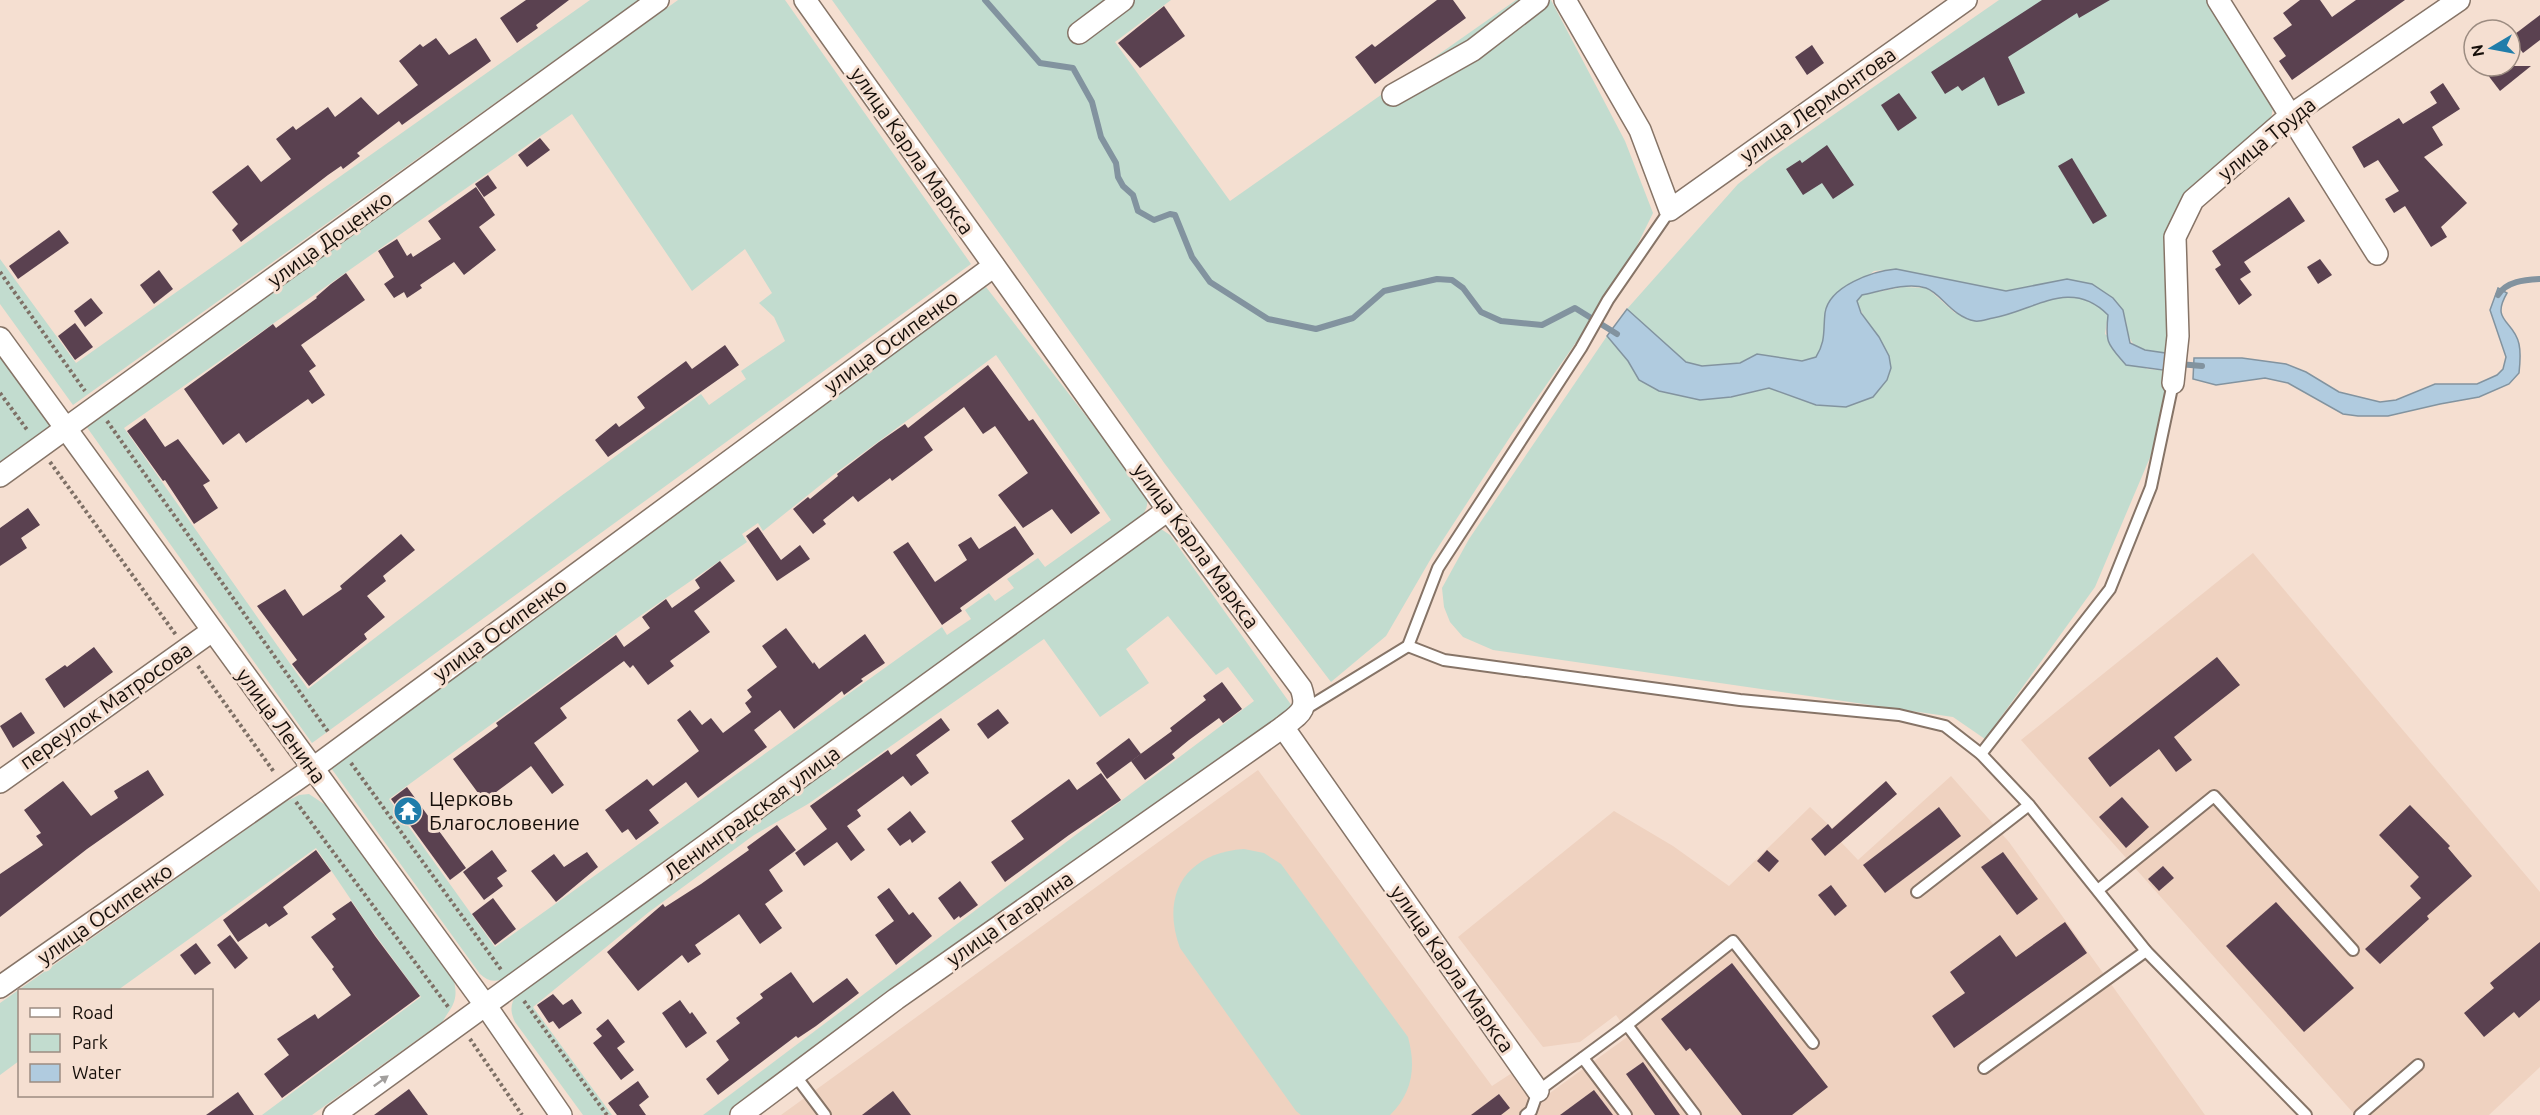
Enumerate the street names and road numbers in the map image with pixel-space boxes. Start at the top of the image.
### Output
street label: улица Лермонтова [1735,41,1900,167]
street label: улица Карла Маркса [846,62,980,239]
street label: улица Труда [2213,92,2320,185]
street label: улица Доценко [263,185,396,291]
street label: улица Осипенко [819,285,962,398]
street label: улица Карла Маркса [1129,458,1265,633]
street label: улица Осипенко [428,573,571,686]
street label: переулок Матросова [15,637,196,774]
street label: улица Ленина [232,663,332,788]
street label: Ленинградская улица [659,740,844,884]
street label: улица Осипенко [32,858,177,969]
street label: улица Гагарина [942,866,1077,971]
street label: улица Карла Маркса [1386,880,1520,1057]

